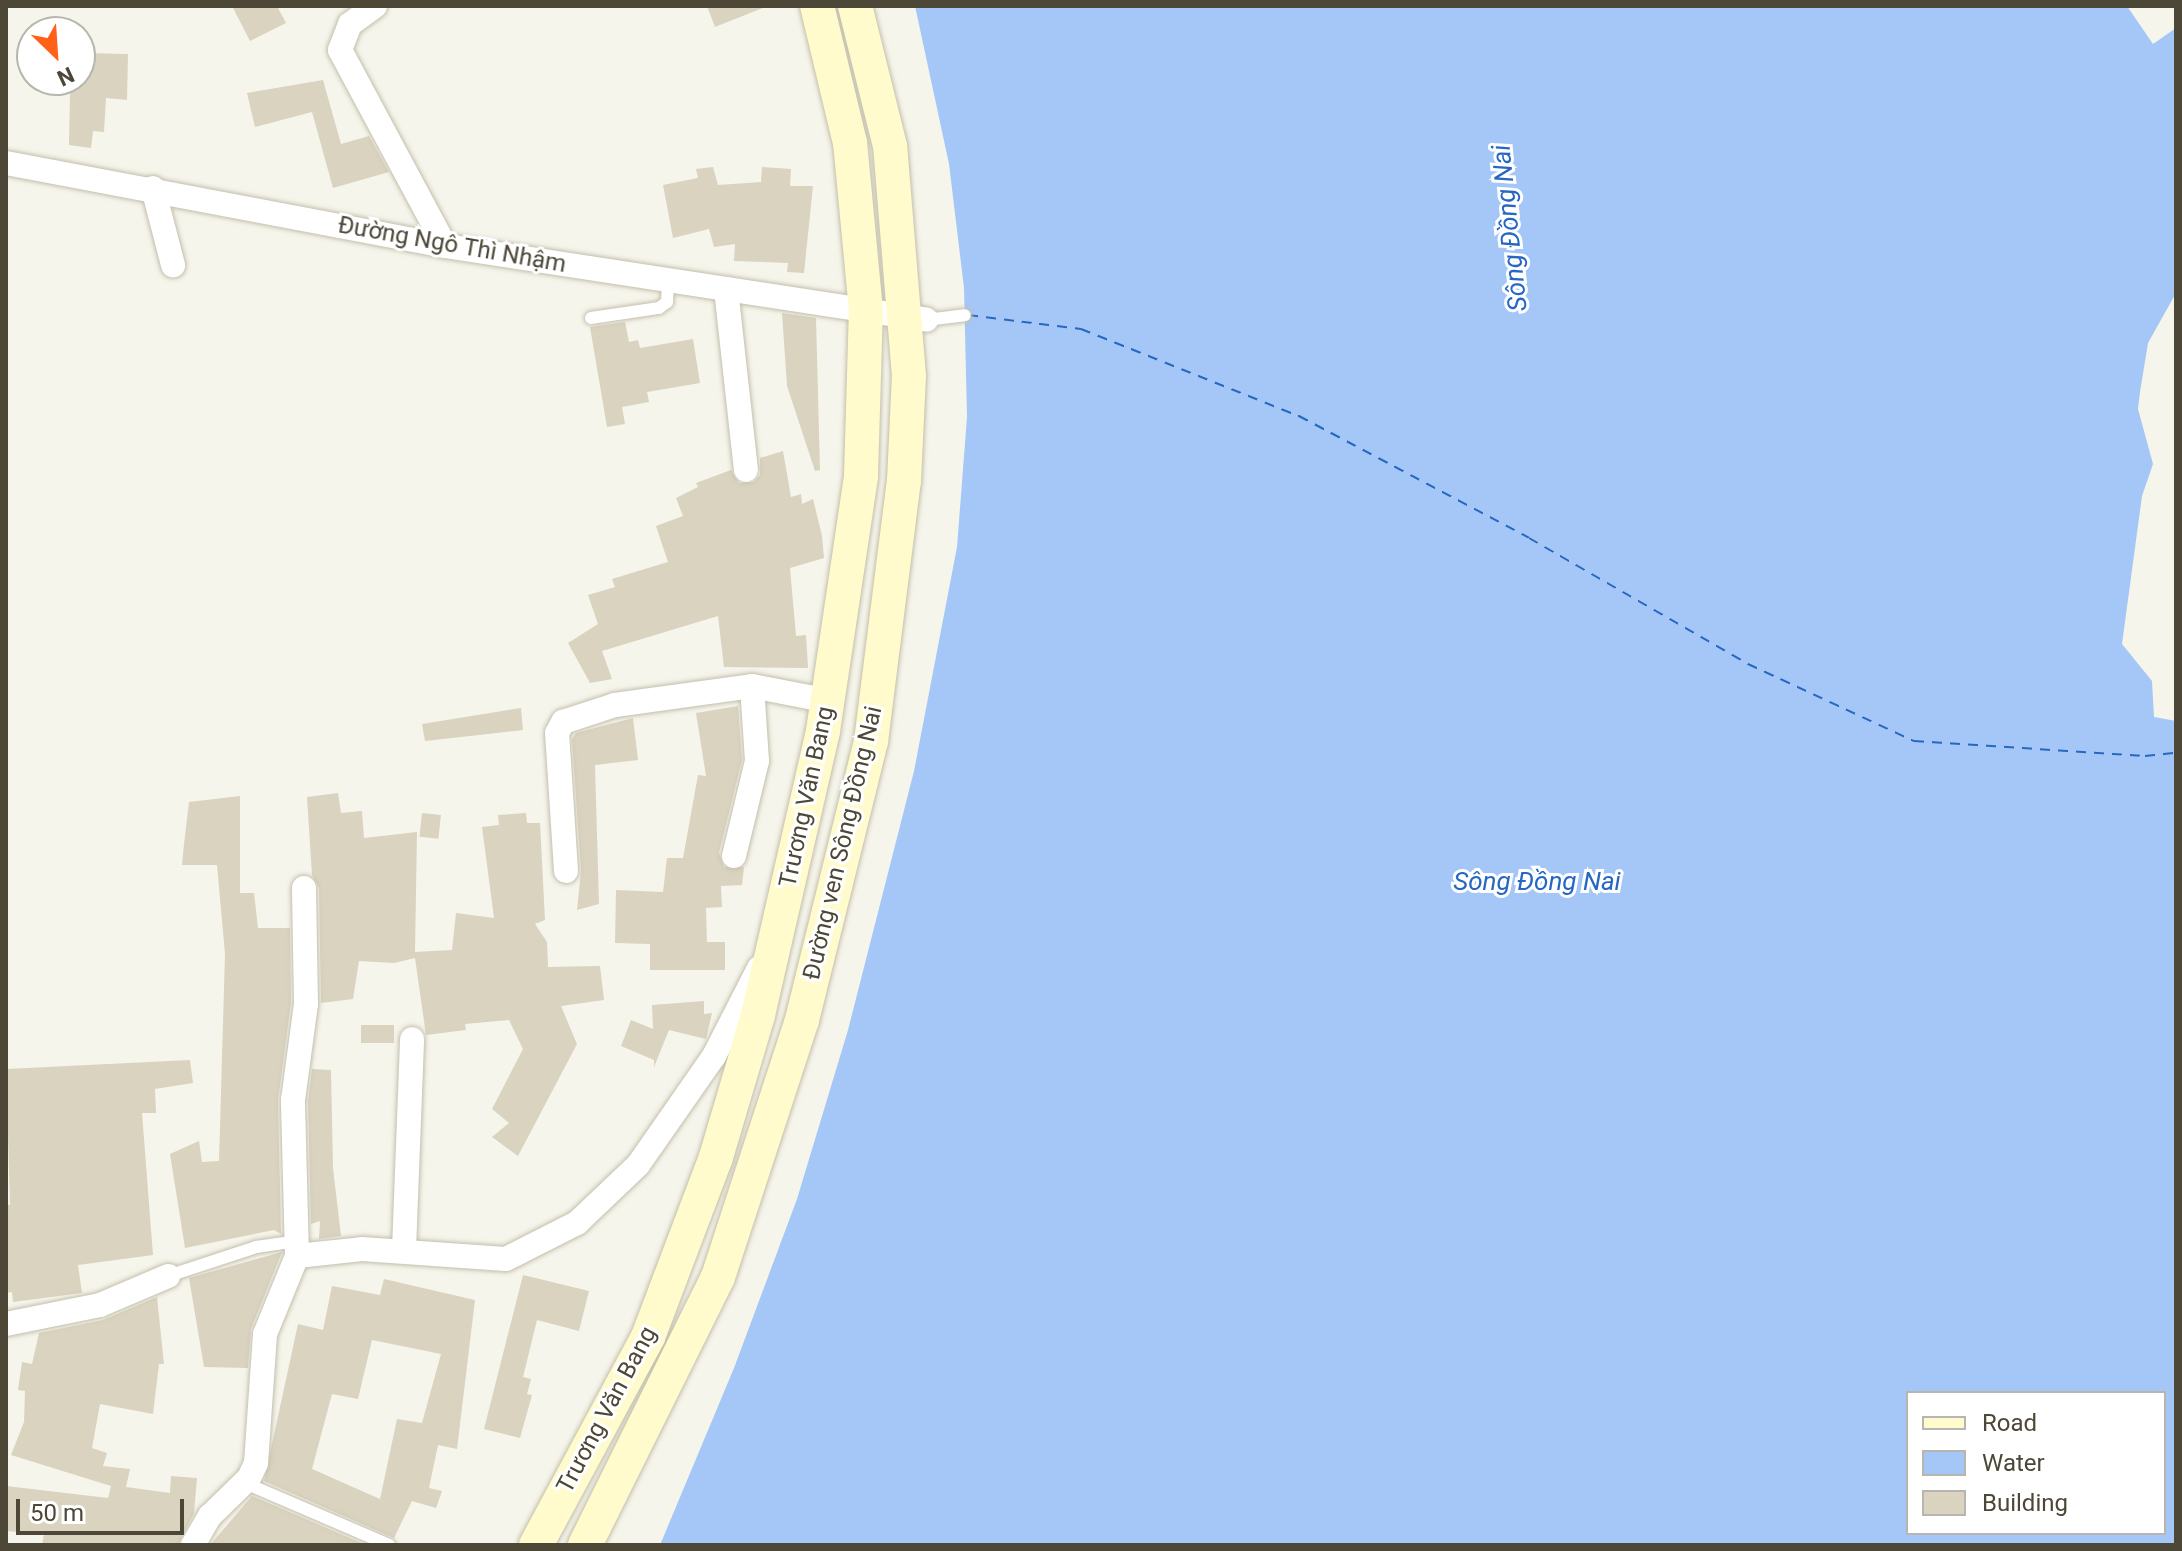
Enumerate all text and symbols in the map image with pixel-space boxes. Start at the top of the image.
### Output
north arrow [16,16,96,96]
text: N [53,62,78,91]
water label: Sông Đồng Nai [1486,143,1534,313]
street label: Đường Ngô Thì Nhậm [336,211,568,279]
street label: Đường ven Sông Đồng Nai [797,703,889,983]
street label: Trương Văn Bang [774,704,840,890]
water label: Sông Đồng Nai [1453,866,1621,898]
street label: Trương Văn Bang [551,1322,663,1498]
legend [1906,1391,2166,1535]
text: Road [1982,1409,2037,1437]
text: Water [1982,1449,2045,1477]
scale bar [20,1483,188,1533]
text: Building [1982,1489,2068,1517]
text: 50 m [30,1499,84,1527]

